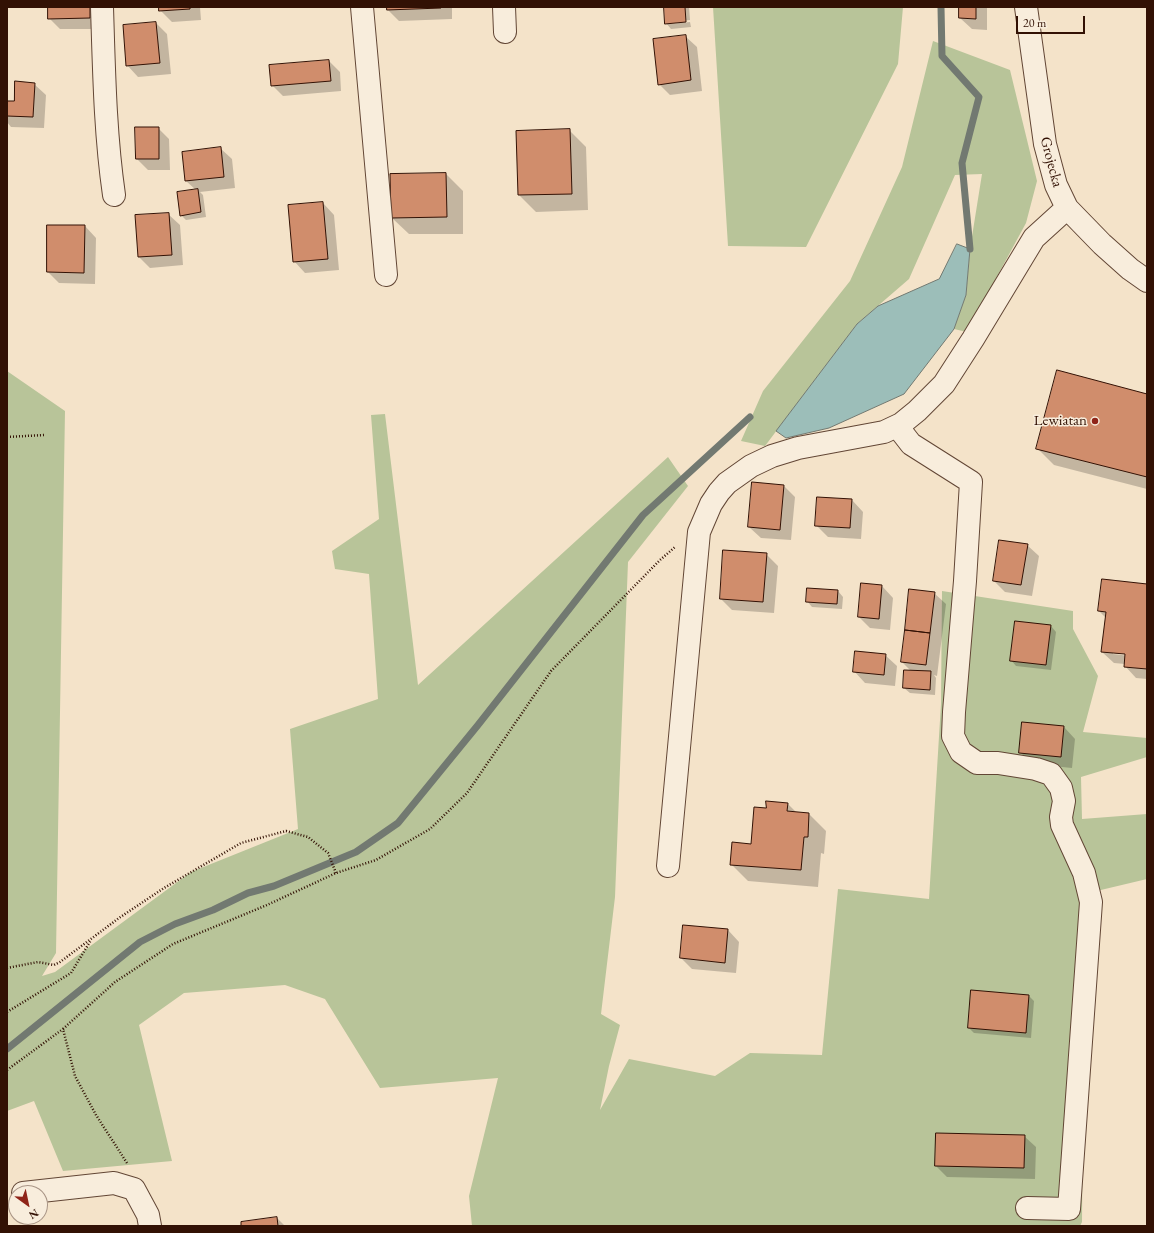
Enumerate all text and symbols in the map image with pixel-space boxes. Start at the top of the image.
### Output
scale bar [1018,8,1087,34]
text: 20 m [1023,15,1046,31]
street label: Grojecka [1036,135,1066,189]
place label: Lewiatan [1034,412,1087,430]
marker: Lewiatan [1090,416,1100,426]
north arrow [8,1185,48,1225]
text: N [26,1206,42,1223]

